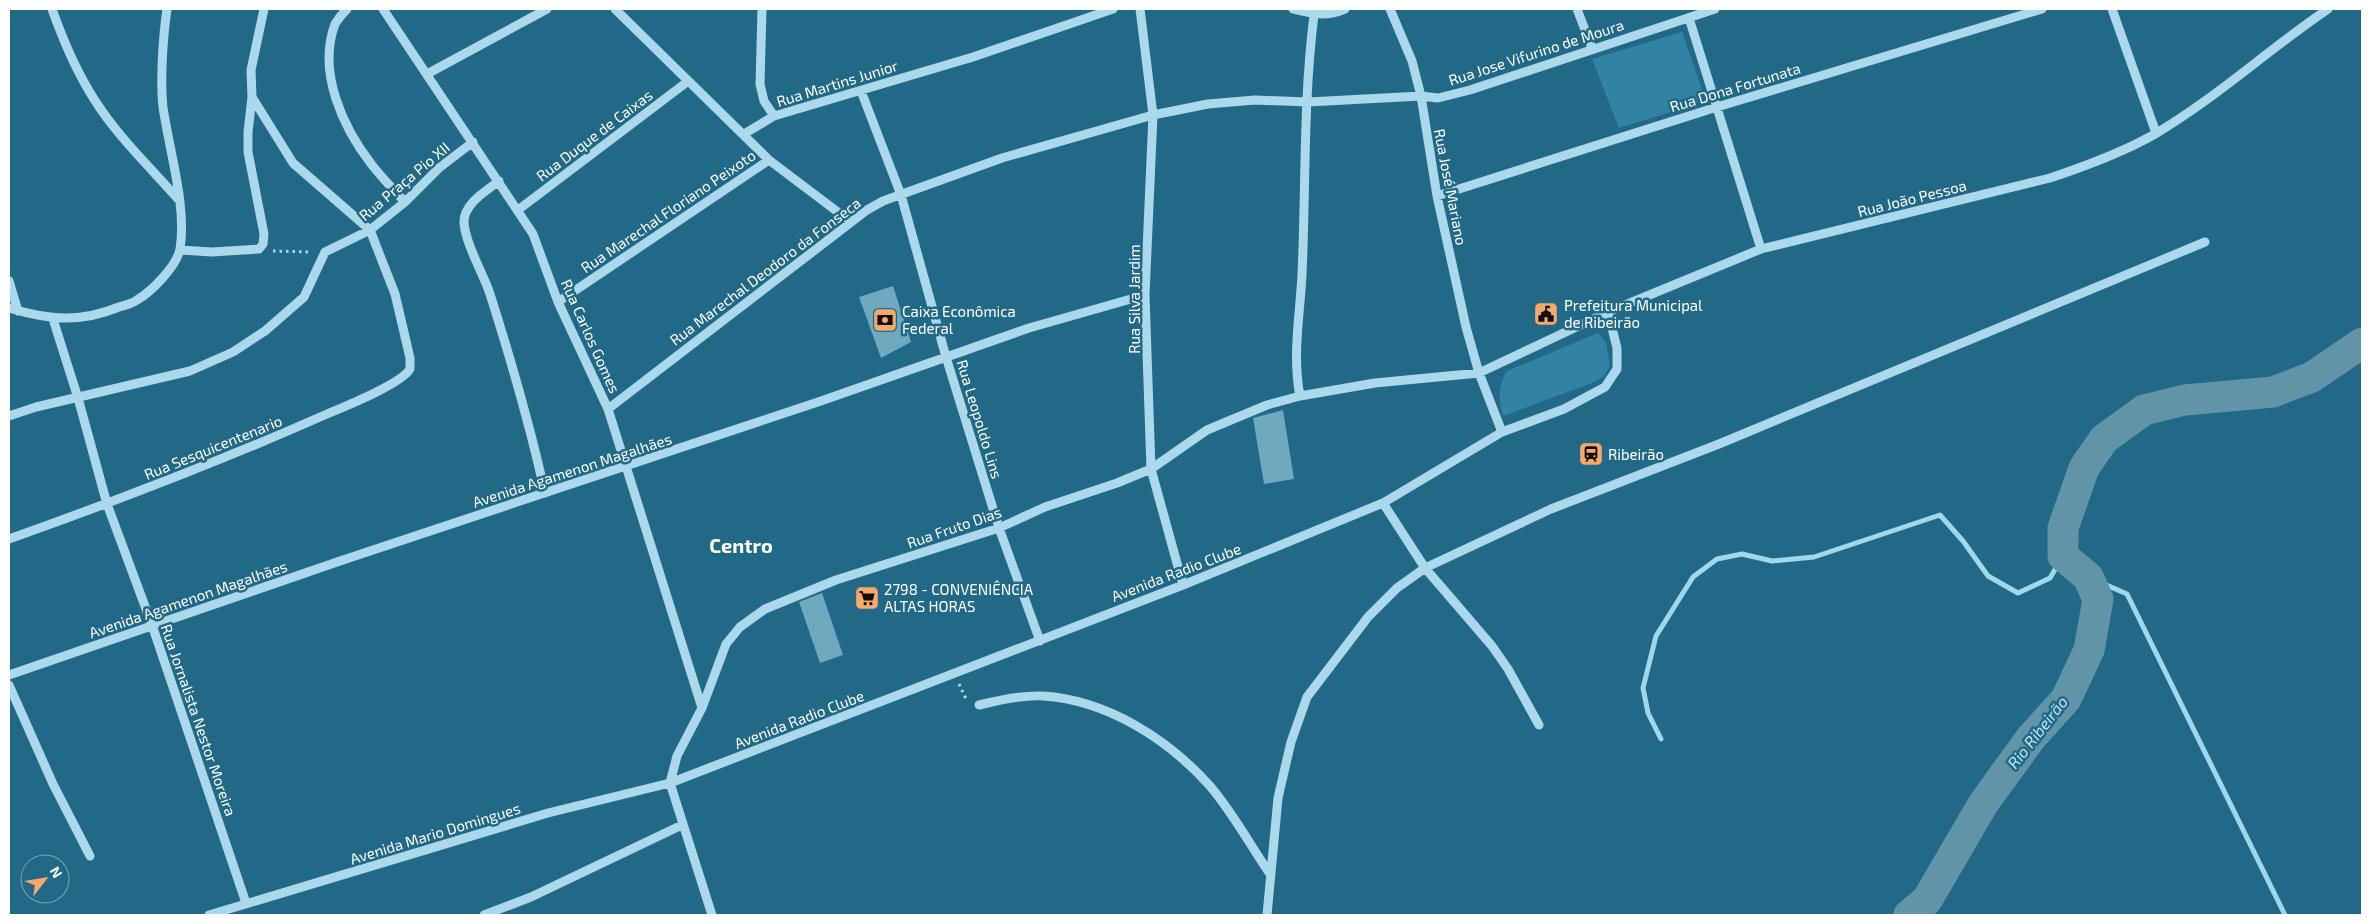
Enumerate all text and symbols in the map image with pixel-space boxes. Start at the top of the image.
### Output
street label: Rua Jose Vifurino de Moura [1446,15,1626,89]
street label: Rua Martins Junior [774,56,900,110]
street label: Rua Dona Fortunata [1667,59,1803,115]
street label: Rua Duque de Caixas [532,85,656,185]
street label: Rua José Mariano [1431,127,1471,247]
street label: Rua Praça Pio XII [355,138,454,225]
street label: Rua Marechal Floriano Peixoto [577,146,759,276]
street label: Rua João Pessoa [1856,176,1968,220]
street label: Rua Marechal Deodoro da Fonseca [666,193,864,349]
street label: Rua Silva Jardim [1125,244,1143,354]
street label: Rua Carlos Gomes [558,276,624,396]
place label: Prefeitura Municipal de Ribeirão [1564,296,1703,331]
public building icon: Prefeitura Municipal de Ribeirão [1533,301,1559,327]
place label: Caixa Econômica Federal [902,302,1016,337]
bank icon: Caixa Econômica Federal [872,307,898,333]
street label: Rua Leopoldo Lins [953,357,1007,481]
street label: Rua Sesquicentenario [141,411,285,483]
street label: Avenida Agamenon Magalhães [470,429,674,511]
station icon: Ribeirão [1578,441,1604,467]
place label: Ribeirão [1608,445,1664,463]
street label: Rua Fruto Dias [904,502,1004,552]
district label: Centro [709,533,773,557]
street label: Avenida Radio Clube [1109,539,1243,605]
street label: Avenida Agamenon Magalhães [86,557,290,641]
place label: 2798 - CONVENIÊNCIA ALTAS HORAS [884,580,1034,615]
supermarket icon: 2798 - CONVENIÊNCIA ALTAS HORAS [854,585,880,611]
street label: Rua Jornalista Nestor Moreira [158,622,240,818]
street label: Avenida Radio Clube [732,686,866,752]
water label: Rio Ribeirão [2003,692,2071,772]
street label: Avenida Mario Domingues [348,798,522,868]
north arrow [20,854,70,904]
text: N [47,863,66,881]

